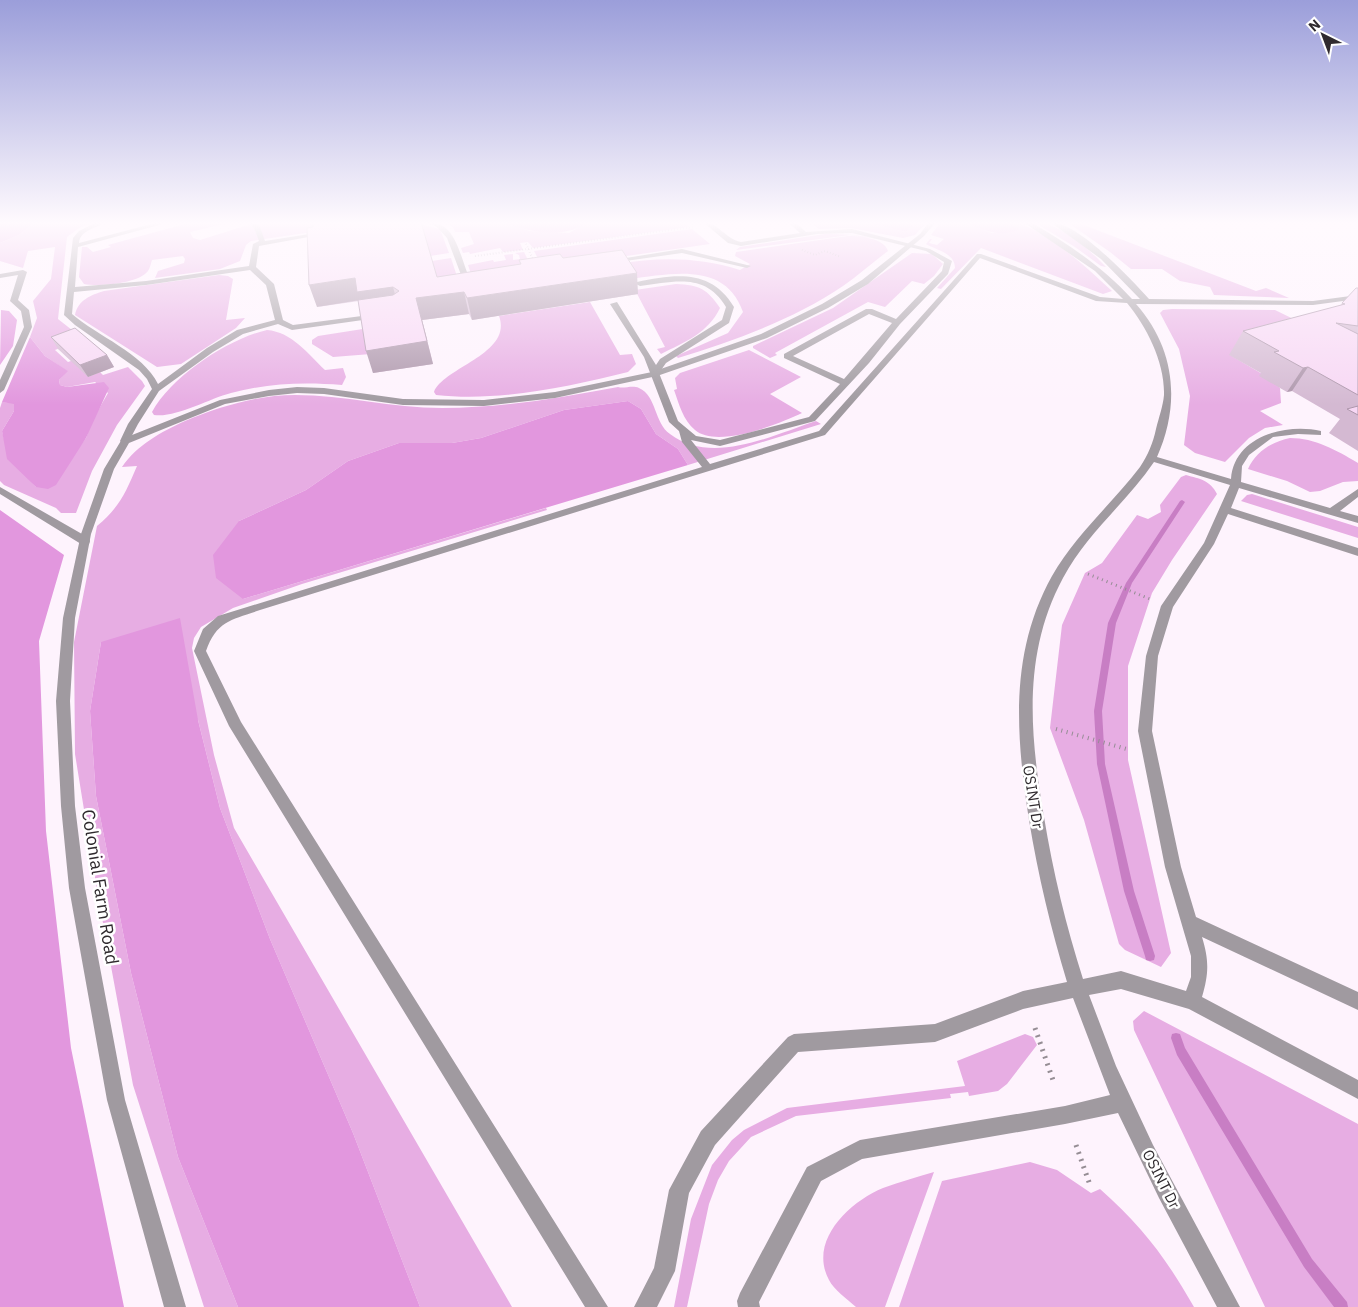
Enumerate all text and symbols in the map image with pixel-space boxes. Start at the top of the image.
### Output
north arrow [1298,10,1348,60]
text: N [1305,15,1324,35]
street label: OSINT Dr [1019,764,1048,830]
street label: Colonial Farm Road [77,808,124,966]
street label: OSINT Dr [1139,1146,1185,1212]

